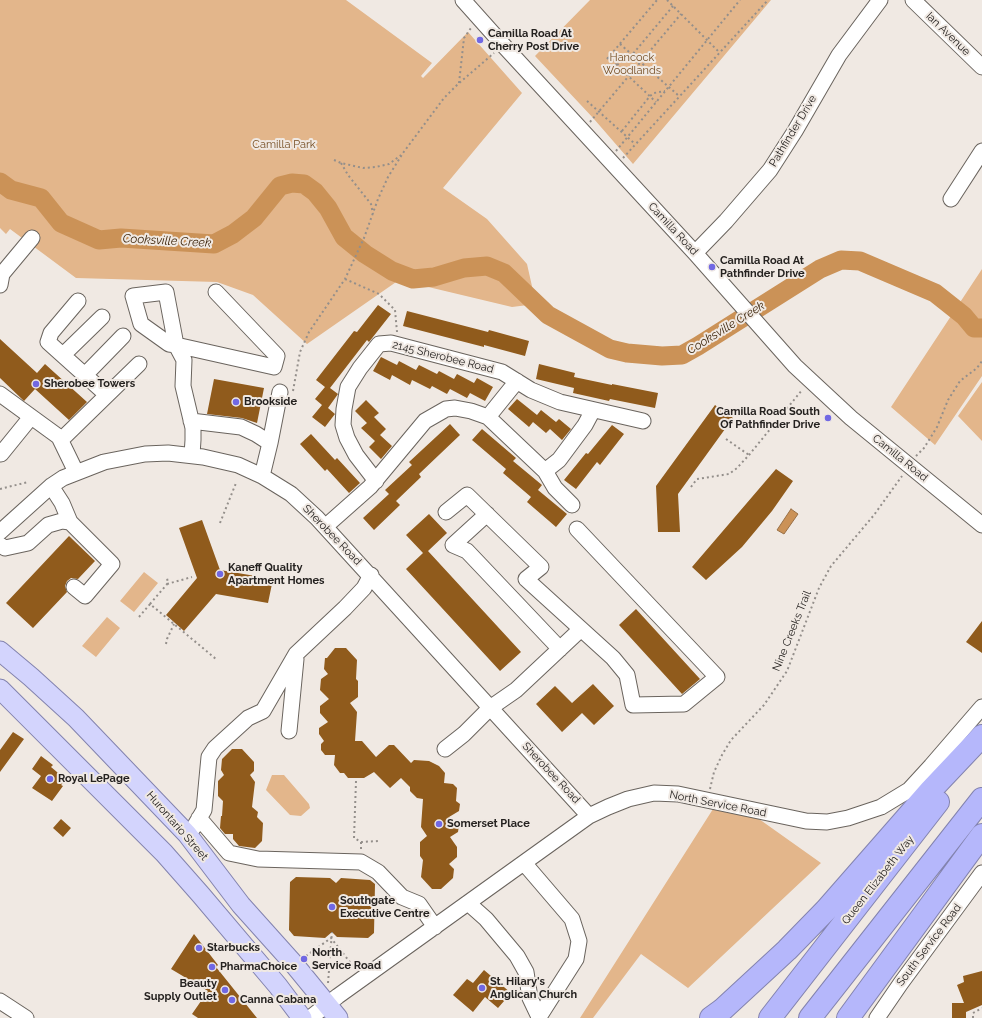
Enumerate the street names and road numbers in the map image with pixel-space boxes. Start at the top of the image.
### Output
street label: Ian Avenue [923,10,973,58]
street label: Pathfinder Drive [767,93,819,169]
street label: Camilla Road [645,200,701,258]
street label: 2145 Sherobee Road [391,338,495,376]
street label: Camilla Road [870,432,930,484]
street label: Sherobee Road [300,502,364,568]
street label: Nine Creeks Trail [770,589,814,673]
street label: Sherobee Road [519,740,583,806]
street label: North Service Road [668,788,768,820]
street label: Hurontario Street [143,789,211,863]
street label: Queen Elizabeth Way [839,833,917,927]
street label: South Service Road [894,901,964,989]

